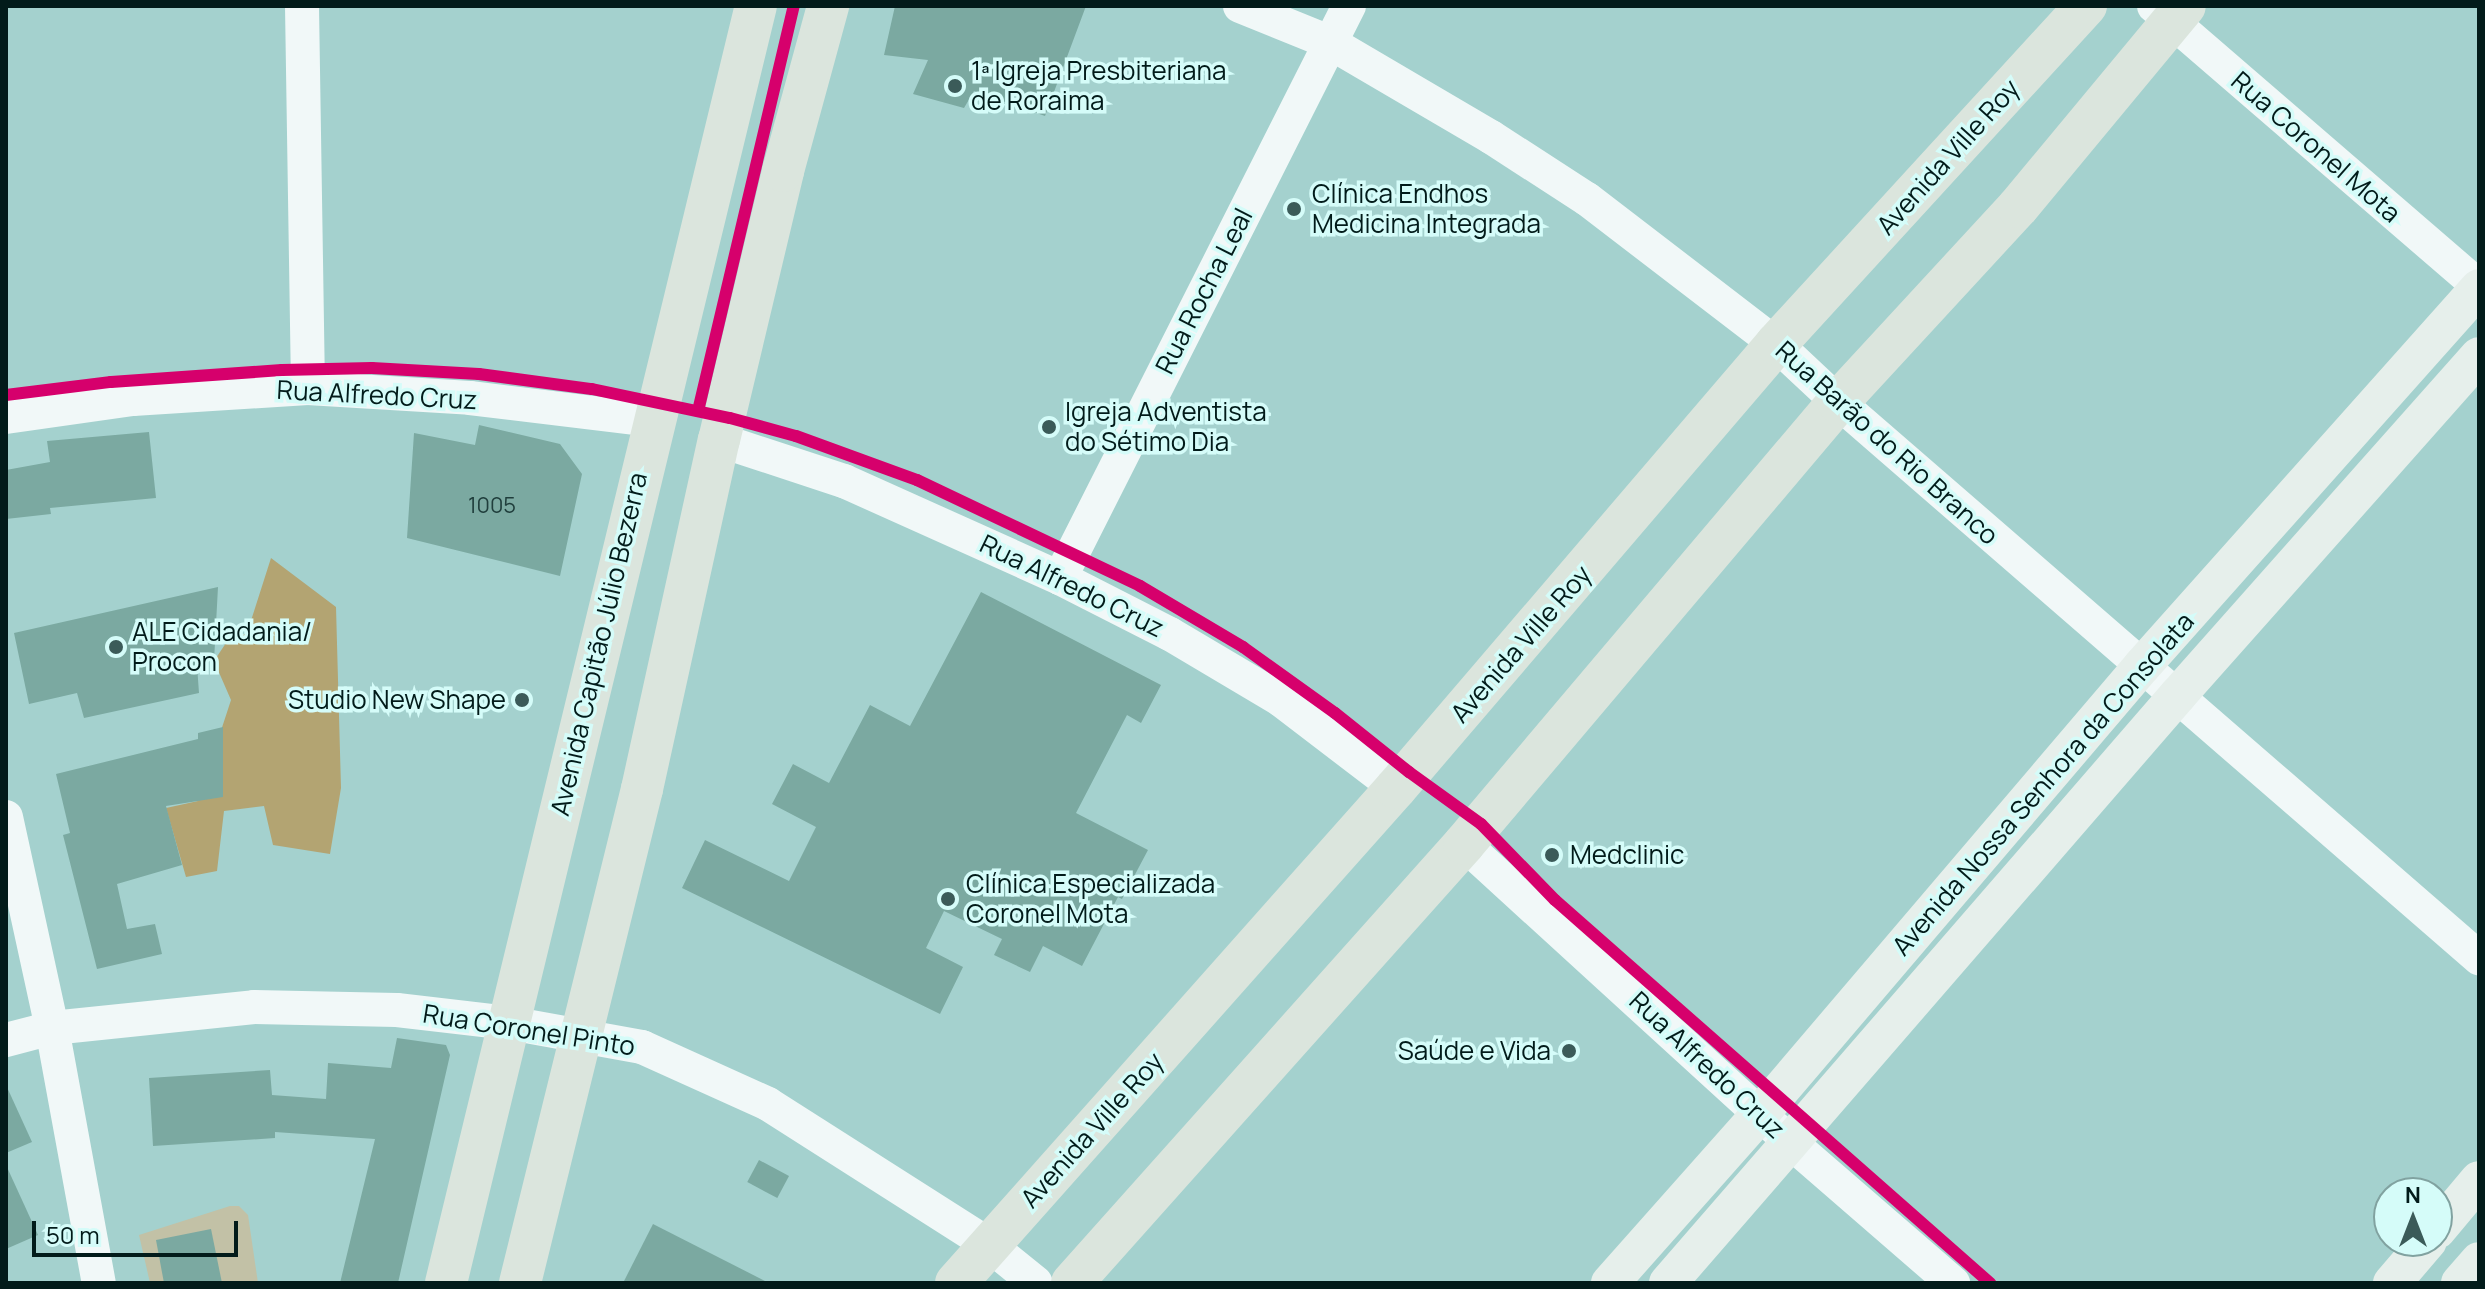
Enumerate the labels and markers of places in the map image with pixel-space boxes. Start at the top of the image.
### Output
place label: 1ª Igreja Presbiteriana de Roraima [971,55,1226,116]
marker: 1ª Igreja Presbiteriana de Roraima [946,77,964,95]
place label: Clínica Endhos Medicina Integrada [1312,178,1541,240]
marker: Clínica Endhos Medicina Integrada [1283,198,1305,220]
place label: Igreja Adventista do Sétimo Dia [1065,396,1267,458]
marker: Igreja Adventista do Sétimo Dia [1040,418,1058,436]
place label: ALE Cidadania/ Procon [132,616,312,678]
marker: ALE Cidadania/ Procon [107,638,125,656]
place label: Studio New Shape [288,684,506,716]
marker: Studio New Shape [513,691,531,709]
place label: Medclinic [1570,839,1685,871]
marker: Medclinic [1541,844,1563,866]
place label: Clínica Especializada Coronel Mota [966,868,1215,930]
marker: Clínica Especializada Coronel Mota [937,888,959,910]
place label: Saúde e Vida [1398,1035,1551,1067]
marker: Saúde e Vida [1558,1040,1580,1062]

